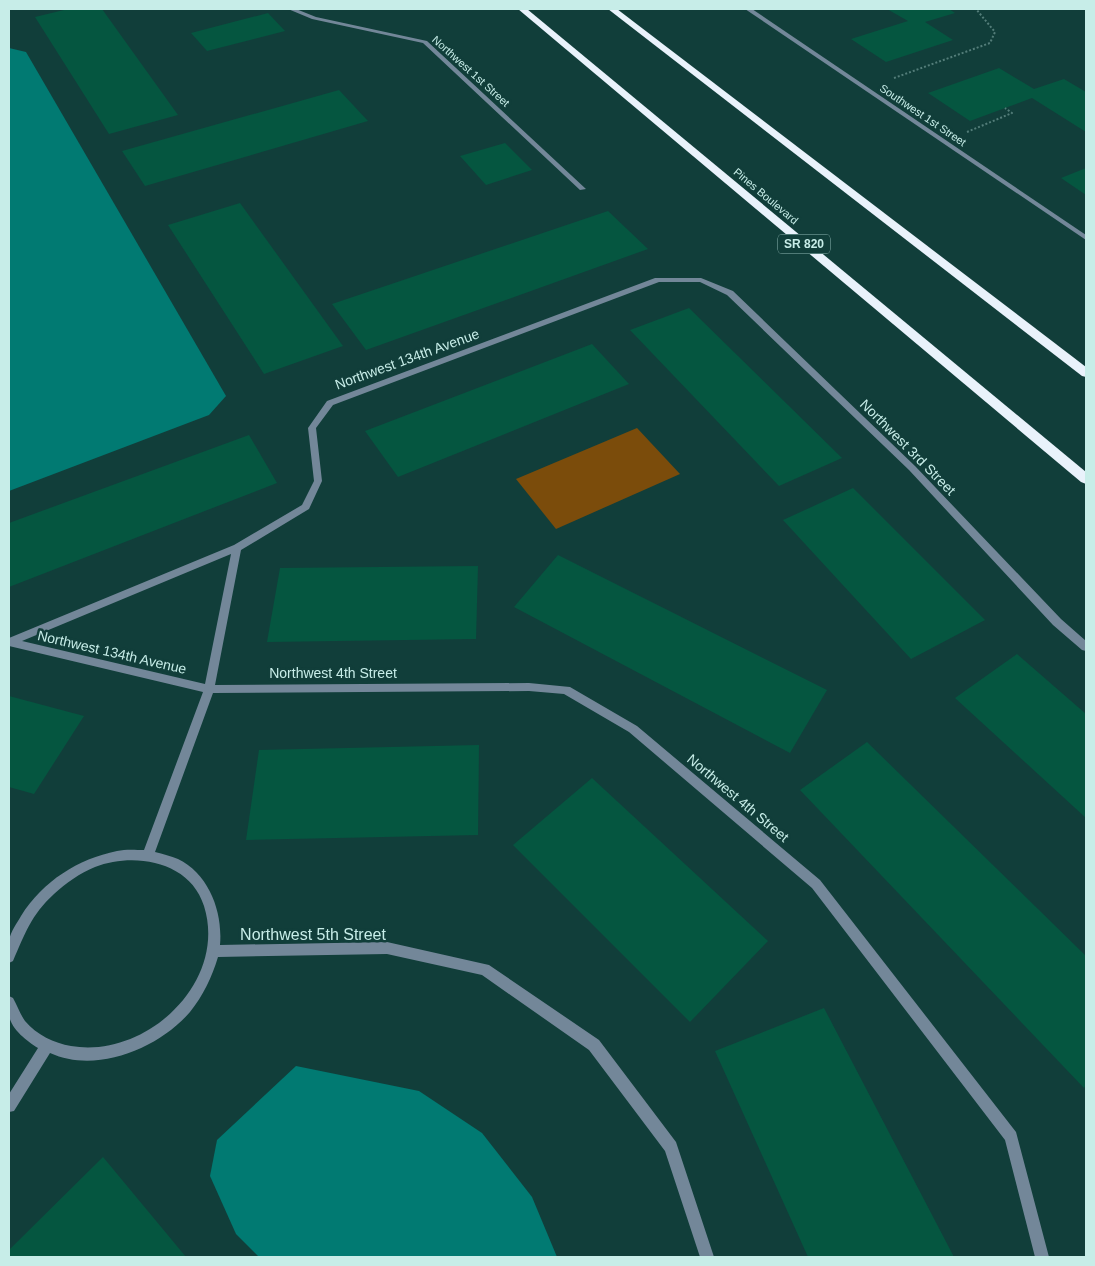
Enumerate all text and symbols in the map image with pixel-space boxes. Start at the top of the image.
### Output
street label: Northwest 1st Street [430,33,512,109]
street label: Southwest 1st Street [878,82,968,148]
street label: Pines Boulevard [731,166,801,226]
road number: SR 820 [778,234,830,253]
street label: Northwest 134th Avenue [333,325,481,393]
street label: Northwest 3rd Street [857,396,959,498]
street label: Northwest 134th Avenue [36,627,188,677]
street label: Northwest 4th Street [269,665,397,681]
street label: Northwest 4th Street [684,751,792,845]
street label: Northwest 5th Street [240,926,386,943]

